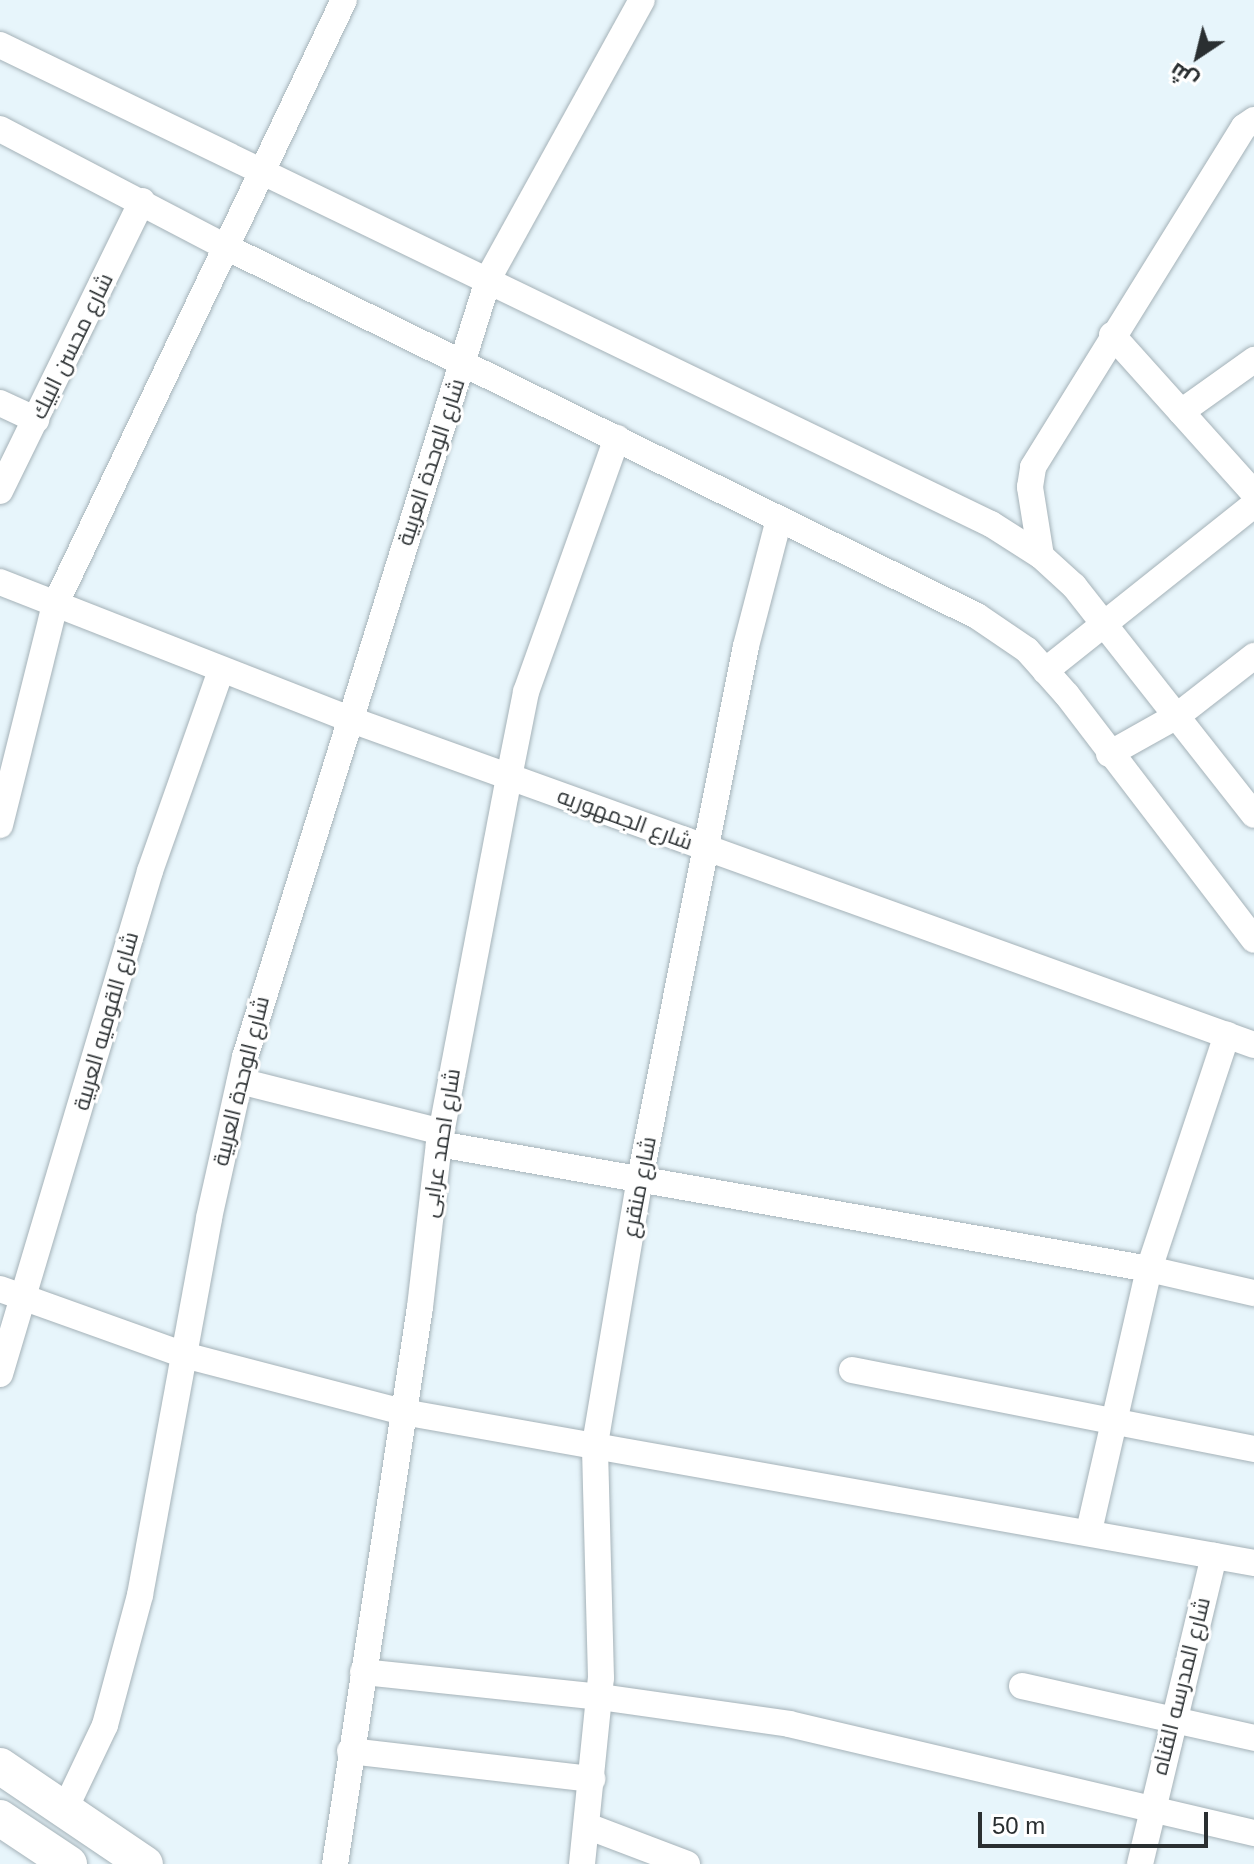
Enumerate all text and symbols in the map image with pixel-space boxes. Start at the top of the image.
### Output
north arrow [1158,16,1238,96]
text: ش [1165,58,1203,94]
street label: شارع محسن البيك [25,269,119,423]
street label: شارع الوحدة العربية [392,375,470,549]
street label: شارع الجمهوريه [554,782,696,856]
street label: شارع القوميه العربية [68,929,144,1113]
street label: شارع الوحدة العربية [207,993,275,1169]
street label: شارع احمد عرابى [416,1067,466,1219]
street label: شارع منقرع [616,1134,662,1240]
street label: شارع المدرسه القناه [1146,1595,1216,1777]
scale bar [982,1796,1212,1846]
text: 50 m [992,1812,1045,1839]

